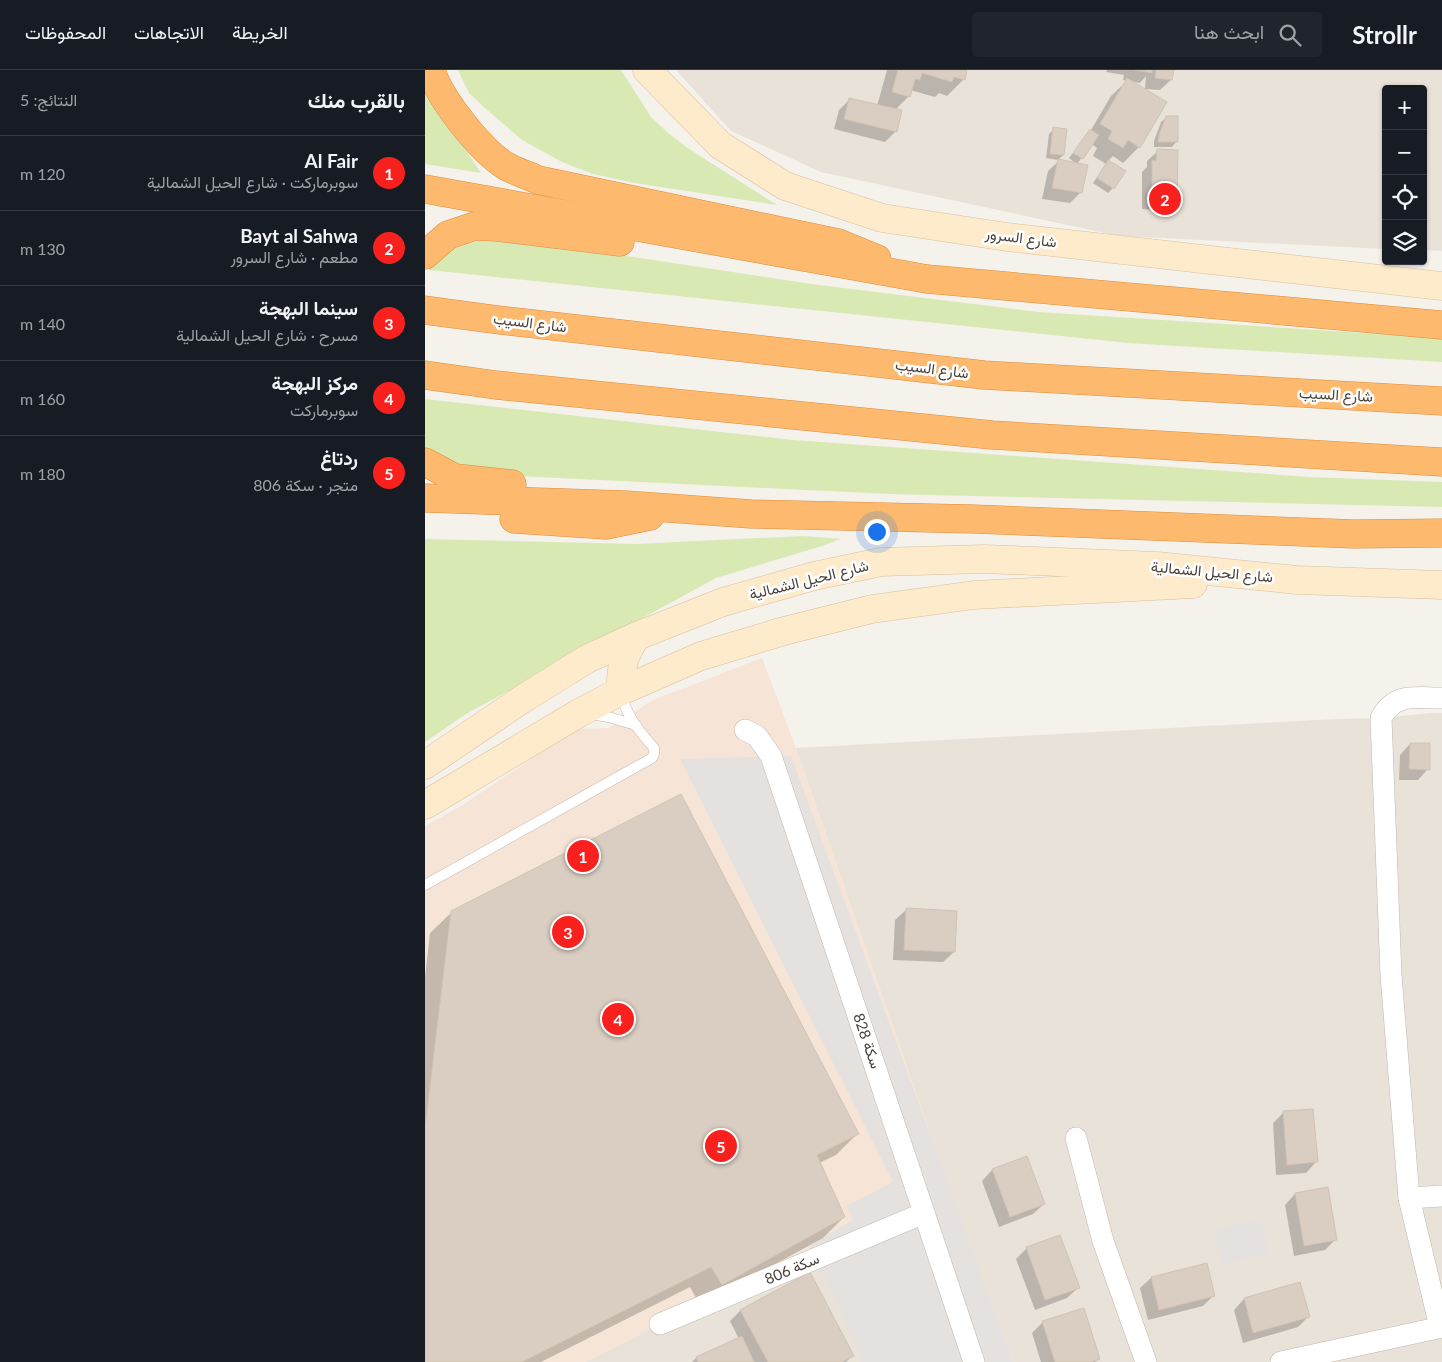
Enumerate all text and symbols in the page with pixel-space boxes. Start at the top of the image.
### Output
search box [972,12,1322,57]
text: ابحث هنا [1194,20,1264,43]
text: Strollr [1352,20,1417,49]
text: المحفوظات [25,21,106,43]
text: الاتجاهات [134,21,204,43]
text: الخريطة [232,21,288,43]
icon: search [1276,21,1304,49]
map controls [1382,85,1427,265]
button: + [1382,85,1427,130]
text: بالقرب منك [308,87,405,112]
text: النتائج: 5 [20,90,77,109]
button: − [1382,130,1427,175]
text: Al Fair [304,149,358,172]
text: 120 m [20,164,65,183]
text: 1 [384,164,394,183]
text: سوبرماركت · شارع الحيل الشمالية [147,172,358,191]
button: locate [1382,175,1427,220]
pin: 2 [1149,180,1181,218]
button: layers [1382,220,1427,265]
text: Bayt al Sahwa [240,224,358,247]
street label: شارع السرور [983,224,1058,253]
text: 130 m [20,239,65,258]
text: 2 [384,239,394,258]
text: مطعم · شارع السرور [230,247,358,266]
text: سينما البهجة [259,296,358,319]
street label: شارع السيب [492,309,568,338]
text: 140 m [20,314,65,333]
text: 3 [384,314,394,333]
text: مسرح · شارع الحيل الشمالية [176,325,358,344]
street label: شارع السيب [894,355,970,384]
text: مركز البهجة [271,371,358,394]
street label: شارع السيب [1299,383,1374,408]
text: 160 m [20,389,65,408]
text: 4 [384,389,394,408]
text: سوبرماركت [290,400,358,419]
text: ردتاغ [320,446,358,469]
text: 180 m [20,464,65,483]
text: 5 [384,464,394,483]
text: متجر · سكة 806 [253,475,358,494]
your location [864,519,890,545]
street label: شارع الحيل الشمالية [747,555,871,605]
street label: شارع الحيل الشمالية [1150,557,1274,588]
pin: 1 [567,837,599,875]
pin: 3 [552,913,584,951]
pin: 4 [602,1000,634,1038]
street label: سكة 828 [850,1011,886,1071]
pin: 5 [705,1127,737,1165]
street label: سكة 806 [762,1249,822,1288]

